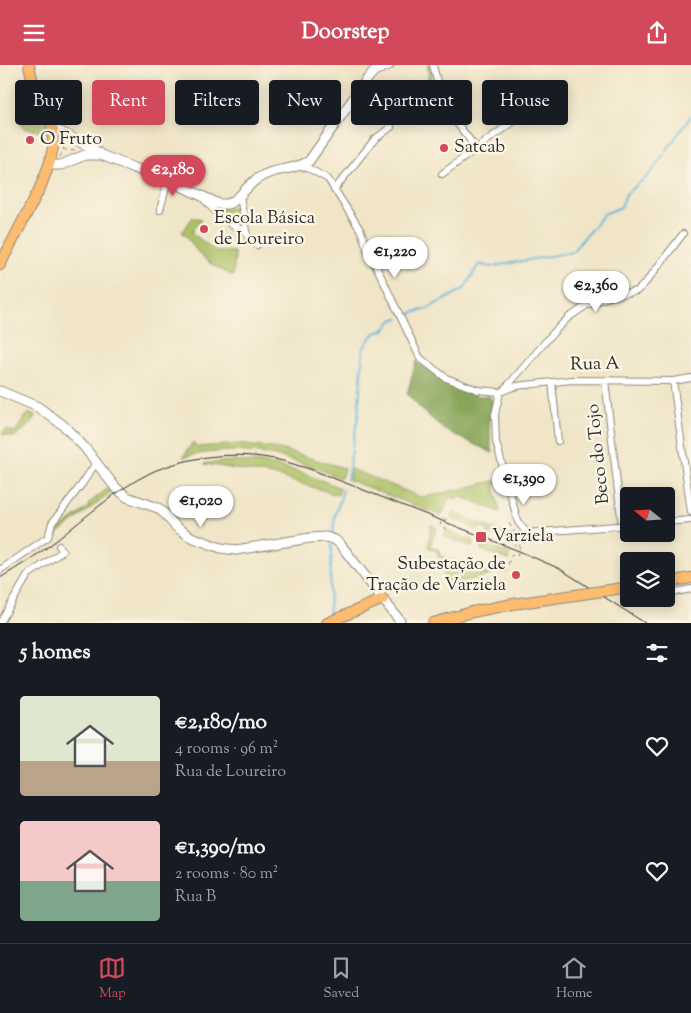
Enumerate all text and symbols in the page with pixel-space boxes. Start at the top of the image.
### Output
text: Doorstep [301,17,390,49]
icon: menu [20,19,48,47]
icon: share [643,19,671,47]
chip: Buy [15,80,82,125]
chip: Rent [92,80,165,125]
chip: Filters [175,80,259,125]
chip: New [269,80,341,125]
chip: Apartment [351,80,472,125]
chip: House [482,80,568,125]
place label: O Fruto [40,127,102,153]
marker: O Fruto [24,134,36,146]
place label: Satcab [454,135,505,161]
marker: Satcab [438,142,450,154]
pin: €2,180 [132,155,214,197]
text: €2,180 [151,159,195,182]
place label: Escola Básica de Loureiro [214,206,315,253]
marker: Escola Básica de Loureiro [198,223,210,235]
pin: €1,220 [354,237,436,279]
text: €1,220 [374,241,416,264]
pin: €2,360 [555,271,637,313]
text: €2,360 [574,275,618,298]
street label: Rua A [570,352,620,378]
street label: Beco do Tojo [581,402,617,506]
pin: €1,390 [483,463,565,506]
text: €1,390 [503,468,545,491]
pin: €1,020 [160,485,242,528]
north arrow [620,487,675,543]
map controls [620,487,675,607]
text: €1,020 [179,490,223,513]
place label: Varziela [492,524,554,550]
marker: Varziela [474,530,488,544]
place label: Subestação de Tração de Varziela [366,552,506,599]
button: layers [620,552,675,607]
marker: Subestação de Tração de Varziela [510,569,522,581]
text: 5 homes [20,638,90,668]
icon: filters [643,639,671,667]
text: €2,180/mo [175,708,267,738]
icon: home [60,716,120,776]
icon: heart [643,732,671,760]
text: 4 rooms · 96 m² [175,738,278,761]
text: Rua de Loureiro [175,761,286,784]
text: €1,390/mo [175,833,265,863]
icon: home [60,841,120,901]
icon: heart [643,857,671,885]
text: 2 rooms · 80 m² [175,863,278,886]
text: Rua B [175,886,216,909]
tab: Map [98,954,126,1004]
tab: Saved [323,954,359,1004]
tab: Home [556,954,593,1004]

